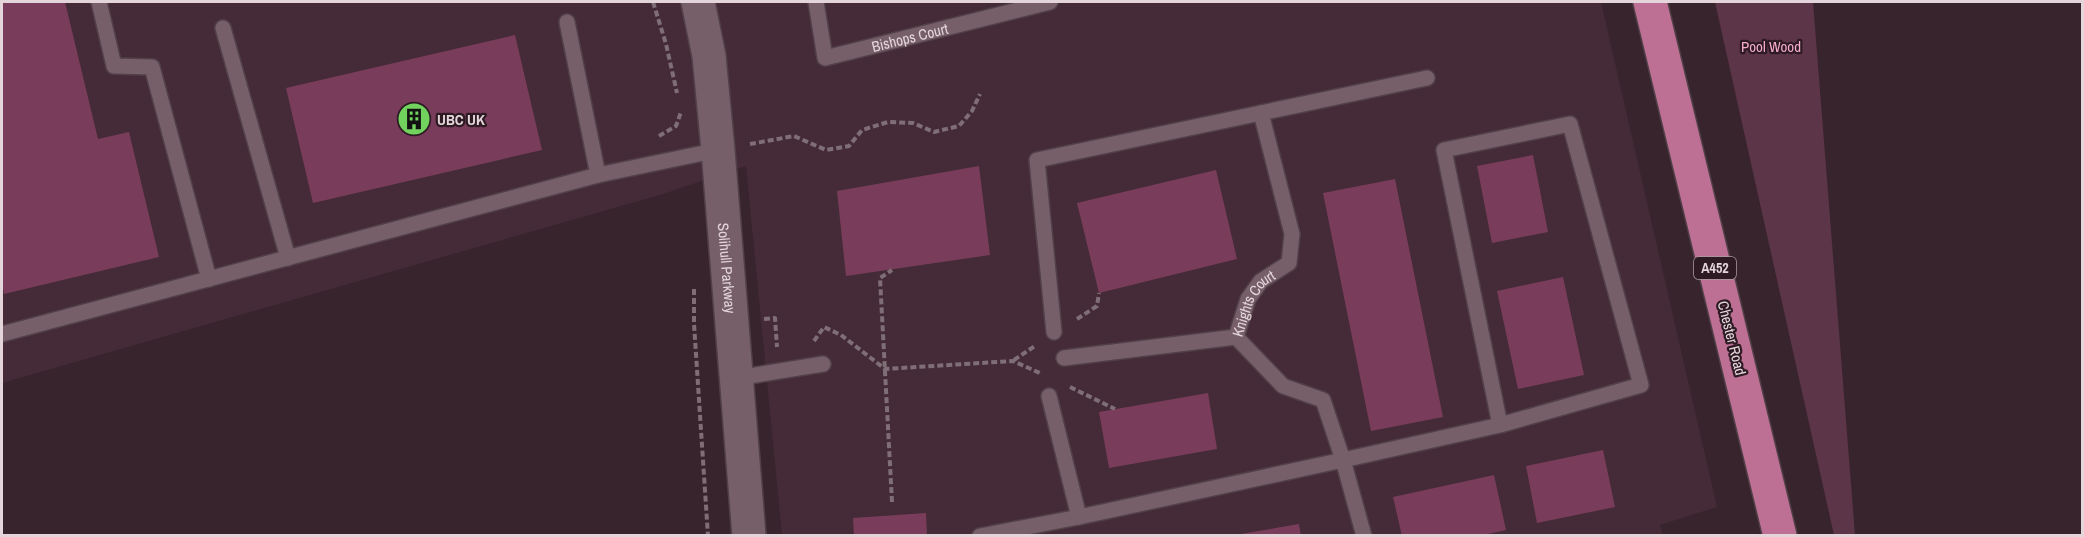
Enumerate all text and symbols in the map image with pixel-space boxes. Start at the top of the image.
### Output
street label: Bishops Court [869,17,951,57]
park label: Pool Wood [1741,36,1801,57]
building icon: UBC UK [396,101,432,137]
place label: UBC UK [437,109,485,130]
street label: Solihull Parkway [713,222,742,315]
road number: A452 [1694,257,1736,279]
street label: Knights Court [1226,264,1279,339]
street label: Chester Road [1713,299,1751,377]

